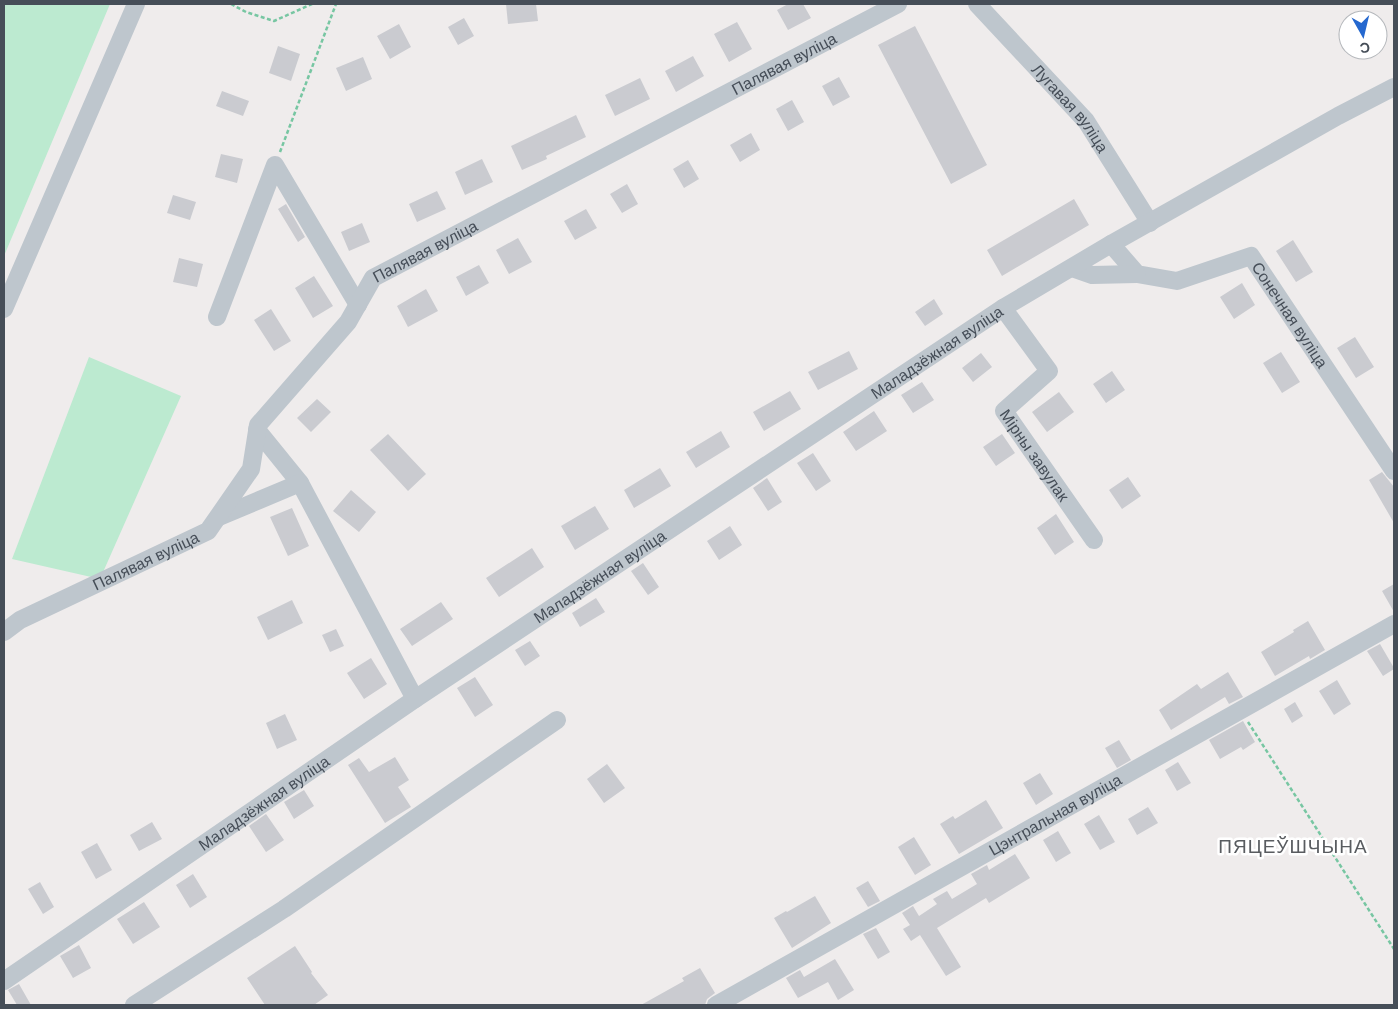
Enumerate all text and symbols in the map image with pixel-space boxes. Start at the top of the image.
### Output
north arrow [1338,10,1388,60]
street label: Палявая вуліца [728,28,840,100]
text: С [1359,38,1371,57]
street label: Лугавая вуліца [1027,59,1113,157]
street label: Палявая вуліца [369,215,481,287]
street label: Сонечная вуліца [1247,258,1333,372]
street label: Маладзёжная вуліца [867,301,1007,404]
street label: Мірны завулак [995,405,1074,506]
street label: Маладзёжная вуліца [530,525,670,628]
street label: Палявая вуліца [89,527,203,595]
street label: Маладзёжная вуліца [194,751,334,856]
street label: Цэнтральная вуліца [985,769,1126,861]
district label: ПЯЦЕЎШЧЫНА [1218,834,1368,859]

